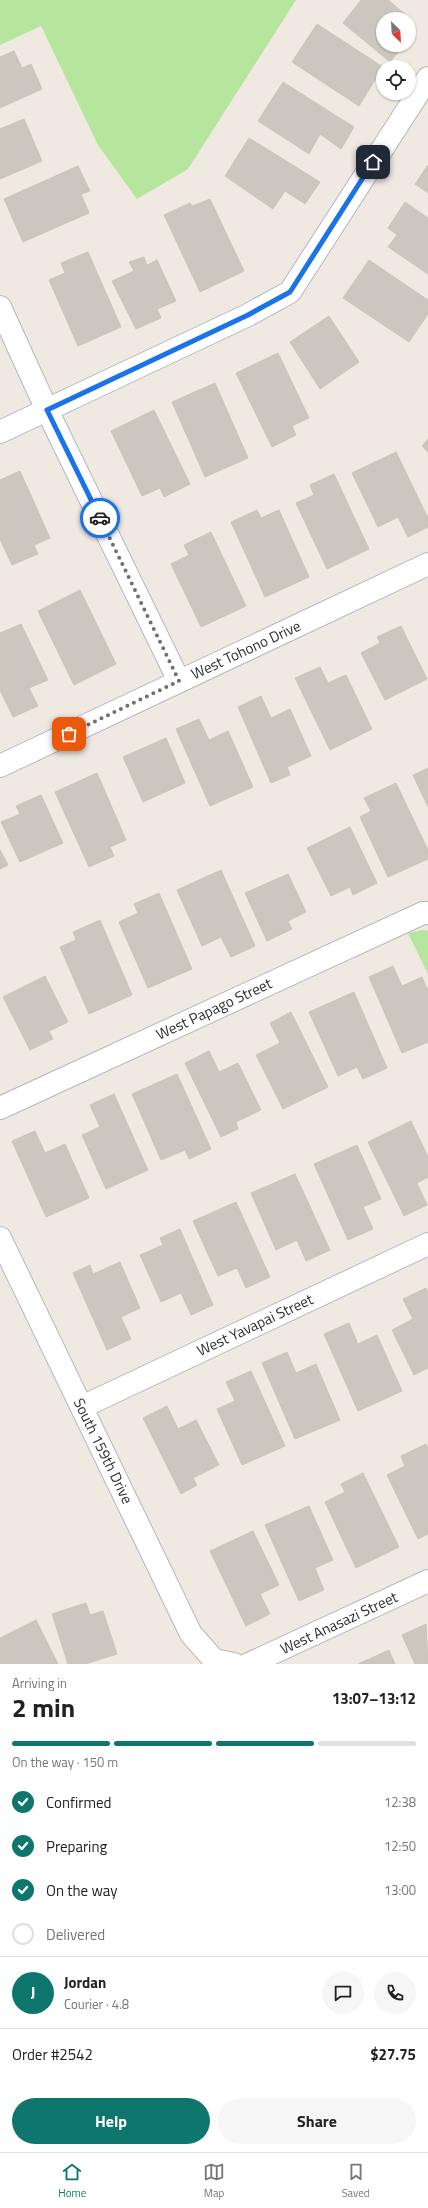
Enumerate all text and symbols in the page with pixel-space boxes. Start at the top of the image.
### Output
north arrow [376,12,416,52]
map controls [376,12,416,100]
button: locate [376,60,416,100]
pin [356,145,390,179]
icon: home [362,151,384,173]
courier [80,498,120,538]
icon: car [89,507,111,529]
street label: West Tohono Drive [187,614,304,685]
pin [52,717,86,751]
icon: bag [58,723,80,745]
street label: West Papago Street [152,971,276,1045]
street label: West Yavapai Street [193,1287,317,1362]
street label: South 159th Drive [68,1394,139,1508]
street label: West Anasazi Street [276,1585,402,1660]
text: Arriving in [12,1673,67,1693]
text: 13:07–13:12 [332,1687,416,1710]
text: 2 min [12,1688,75,1727]
text: On the way · 150 m [12,1752,118,1772]
icon: check [12,1791,34,1813]
text: Confirmed [46,1791,111,1814]
text: 12:38 [384,1792,416,1812]
icon: check [12,1835,34,1857]
text: Preparing [46,1835,107,1858]
text: 12:50 [384,1836,416,1856]
icon: check [12,1879,34,1901]
text: On the way [46,1879,118,1902]
text: 13:00 [384,1880,416,1900]
text: Delivered [46,1923,105,1946]
text: Jordan [64,1971,106,1994]
button: chat [322,1972,364,2014]
button: phone [374,1972,416,2014]
text: J [31,1981,35,2004]
text: Courier · 4.8 [64,1994,129,2014]
text: Order #2542 [12,2043,93,2066]
text: $27.75 [370,2043,416,2066]
button: Help [12,2098,210,2144]
button: Share [218,2098,416,2144]
tab: Home [58,2161,86,2201]
tab: Map [203,2161,225,2201]
tab: Saved [342,2161,370,2201]

